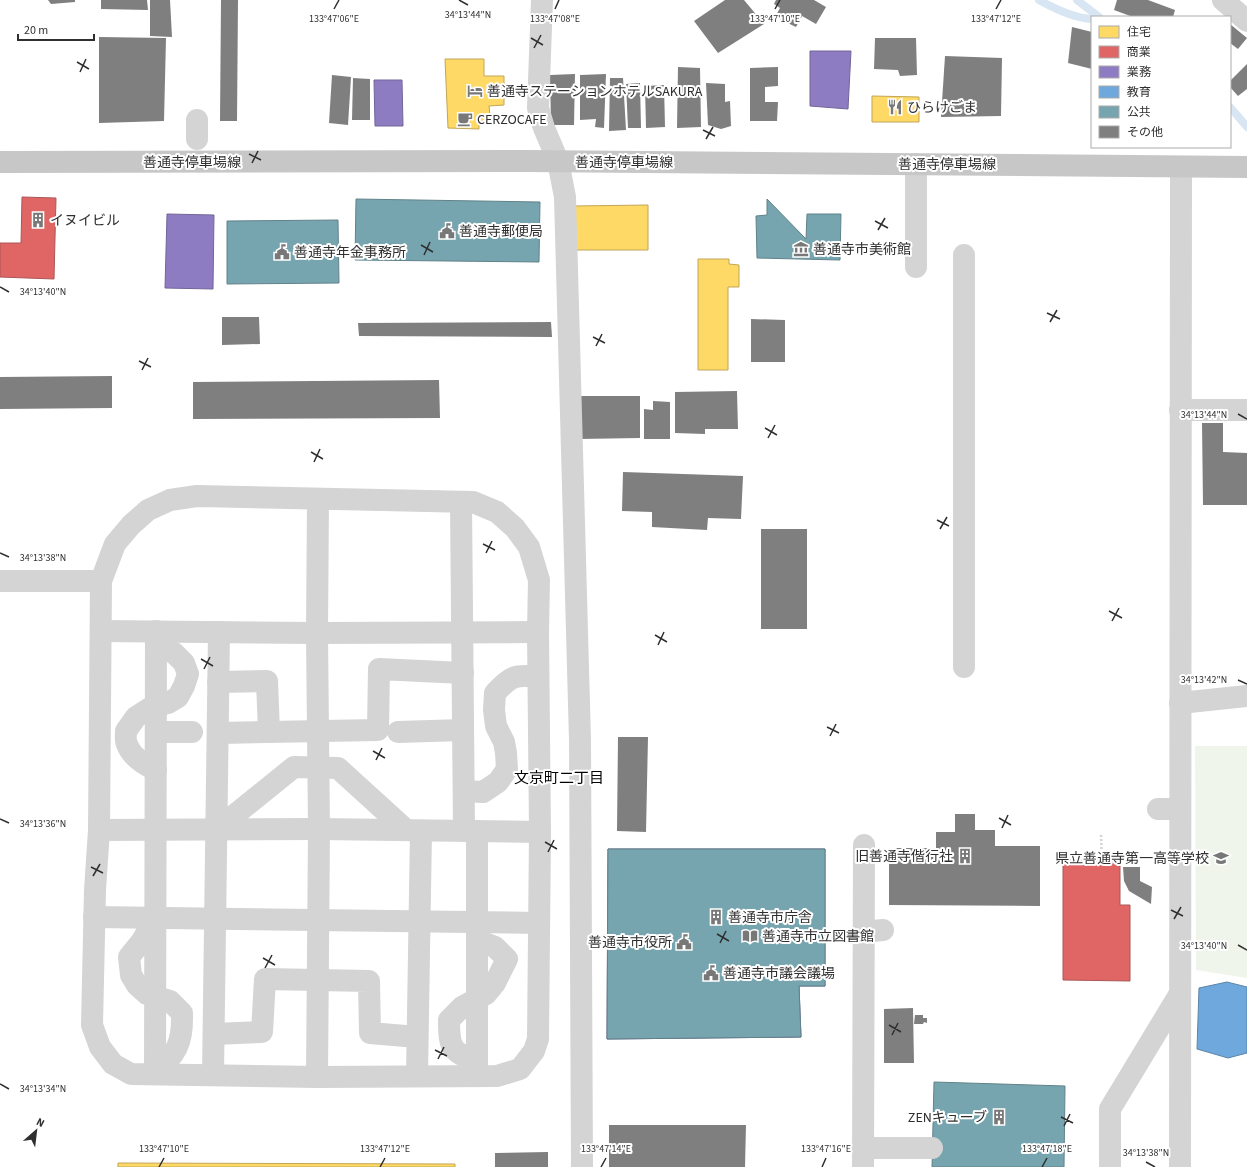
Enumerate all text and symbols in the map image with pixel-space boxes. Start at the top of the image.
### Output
text: 34°13'44"N [445,8,491,22]
text: 133°47'06"E [309,12,359,26]
text: 133°47'08"E [530,12,580,26]
text: 133°47'10"E [750,12,800,26]
text: 133°47'12"E [971,12,1021,26]
scale bar [18,16,94,42]
legend [1091,16,1231,148]
text: 20 m [24,22,48,39]
text: 住宅 [1127,24,1151,41]
text: 商業 [1127,44,1151,61]
text: 業務 [1127,64,1151,81]
hotel icon: 善通寺ステーションホテルSAKURA [466,82,484,100]
place label: 善通寺ステーションホテルSAKURA [487,82,703,102]
text: 教育 [1127,84,1151,101]
restaurant icon: ひらけごま [886,98,904,116]
place label: ひらけごま [907,98,977,118]
text: 公共 [1127,104,1151,121]
cafe icon: CERZOCAFE [456,110,474,128]
place label: CERZOCAFE [477,110,547,130]
text: その他 [1127,124,1163,141]
street label: 善通寺停車場線 [143,153,241,173]
street label: 善通寺停車場線 [575,153,673,173]
street label: 善通寺停車場線 [898,155,996,175]
building icon: イヌイビル [29,211,47,229]
place label: イヌイビル [50,211,120,231]
public building icon: 善通寺郵便局 [438,222,456,240]
place label: 善通寺郵便局 [459,222,543,242]
museum icon: 善通寺市美術館 [792,240,810,258]
place label: 善通寺市美術館 [813,240,911,260]
public building icon: 善通寺年金事務所 [273,243,291,261]
place label: 善通寺年金事務所 [294,243,406,263]
text: 34°13'40"N [20,285,66,299]
text: 34°13'44"N [1181,408,1227,422]
text: 34°13'38"N [20,551,66,565]
text: 34°13'42"N [1181,673,1227,687]
district label: 文京町二丁目 [514,768,604,789]
text: 34°13'36"N [20,817,66,831]
place label: 旧善通寺偕行社 [855,847,953,867]
building icon: 旧善通寺偕行社 [956,847,974,865]
place label: 県立善通寺第一高等学校 [1055,849,1209,869]
school or university icon: 県立善通寺第一高等学校 [1212,849,1230,867]
building icon: 善通寺市庁舎 [707,908,725,926]
place label: 善通寺市庁舎 [728,908,812,928]
library icon: 善通寺市立図書館 [741,927,759,945]
place label: 善通寺市立図書館 [762,927,874,947]
place label: 善通寺市役所 [588,933,672,953]
public building icon: 善通寺市役所 [675,933,693,951]
text: 34°13'40"N [1181,939,1227,953]
public building icon: 善通寺市議会議場 [702,964,720,982]
place label: 善通寺市議会議場 [723,964,835,984]
text: 34°13'34"N [20,1082,66,1096]
place label: ZENキューブ [908,1108,987,1128]
building icon: ZENキューブ [990,1108,1008,1126]
north arrow [16,1111,56,1151]
text: N [34,1114,47,1131]
text: 133°47'10"E [139,1142,189,1156]
text: 133°47'12"E [360,1142,410,1156]
text: 133°47'14"E [581,1142,631,1156]
text: 133°47'16"E [801,1142,851,1156]
text: 133°47'18"E [1022,1142,1072,1156]
text: 34°13'38"N [1123,1146,1169,1160]

